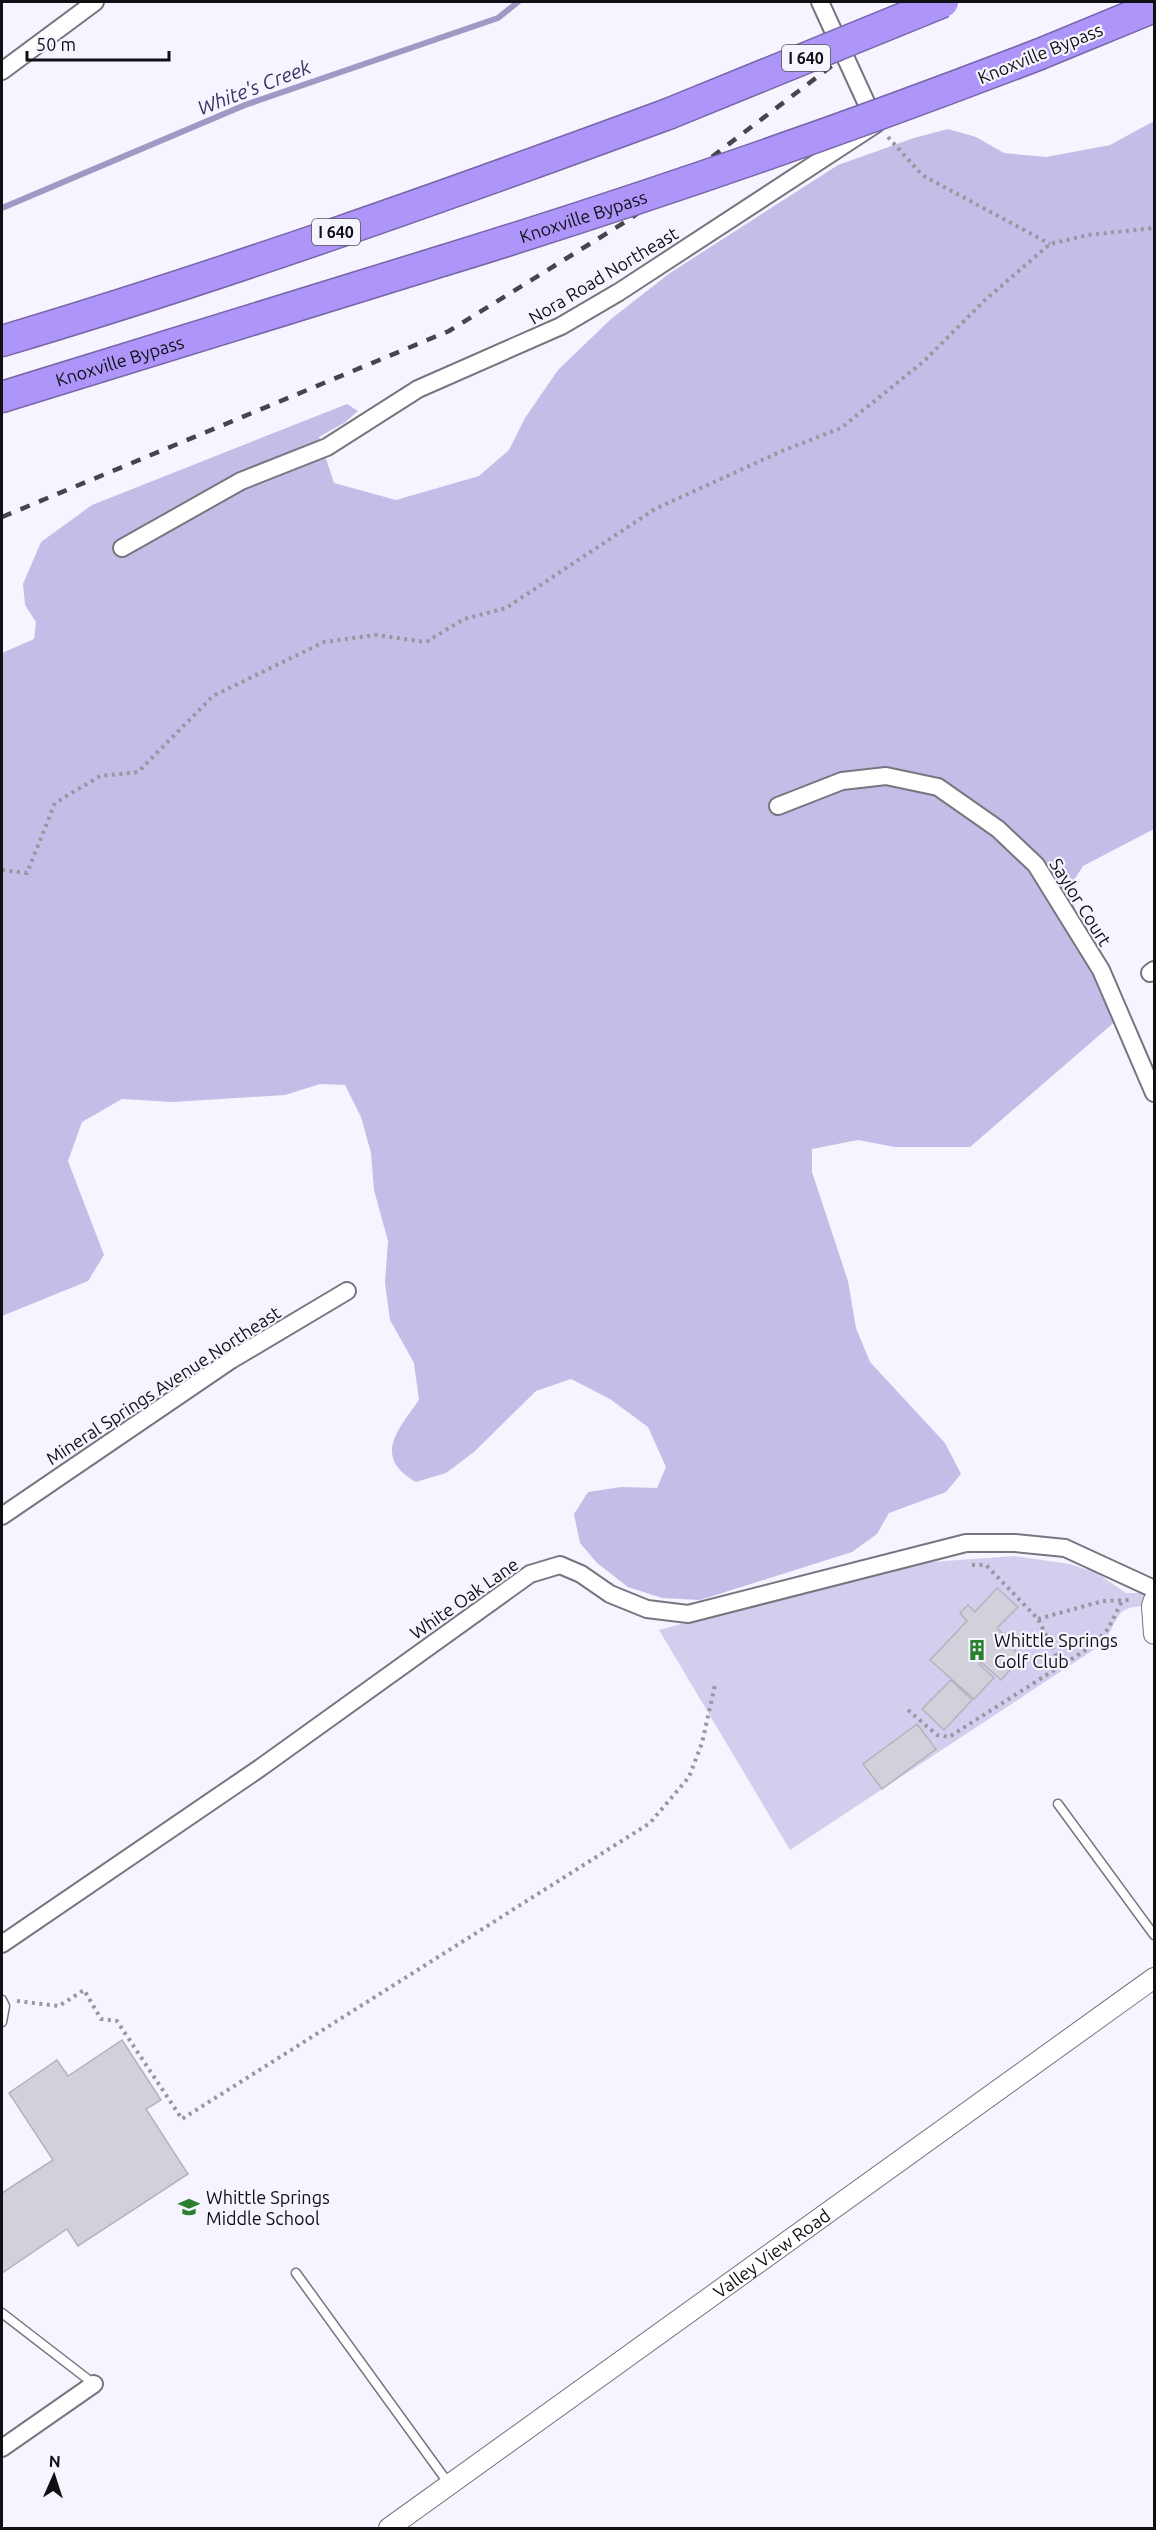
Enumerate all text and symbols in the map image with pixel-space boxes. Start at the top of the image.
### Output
street label: Knoxville Bypass [975,19,1106,87]
scale bar [27,24,170,62]
text: 50 m [36,34,76,54]
road number: I 640 [782,45,830,71]
water label: White's Creek [194,55,315,119]
street label: Knoxville Bypass [517,186,650,246]
road number: I 640 [312,219,360,245]
street label: Nora Road Northeast [525,222,681,328]
street label: Knoxville Bypass [53,331,186,390]
street label: Saylor Court [1046,855,1116,949]
street label: Mineral Springs Avenue Northeast [42,1302,284,1468]
street label: White Oak Lane [406,1553,522,1643]
place label: Whittle Springs Golf Club [994,1630,1118,1671]
building icon: Whittle Springs Golf Club [965,1638,989,1662]
place label: Whittle Springs Middle School [206,2187,330,2228]
school or university icon: Whittle Springs Middle School [177,2195,201,2219]
street label: Valley View Road [709,2205,833,2302]
north arrow [24,2446,84,2506]
text: N [48,2452,61,2470]

